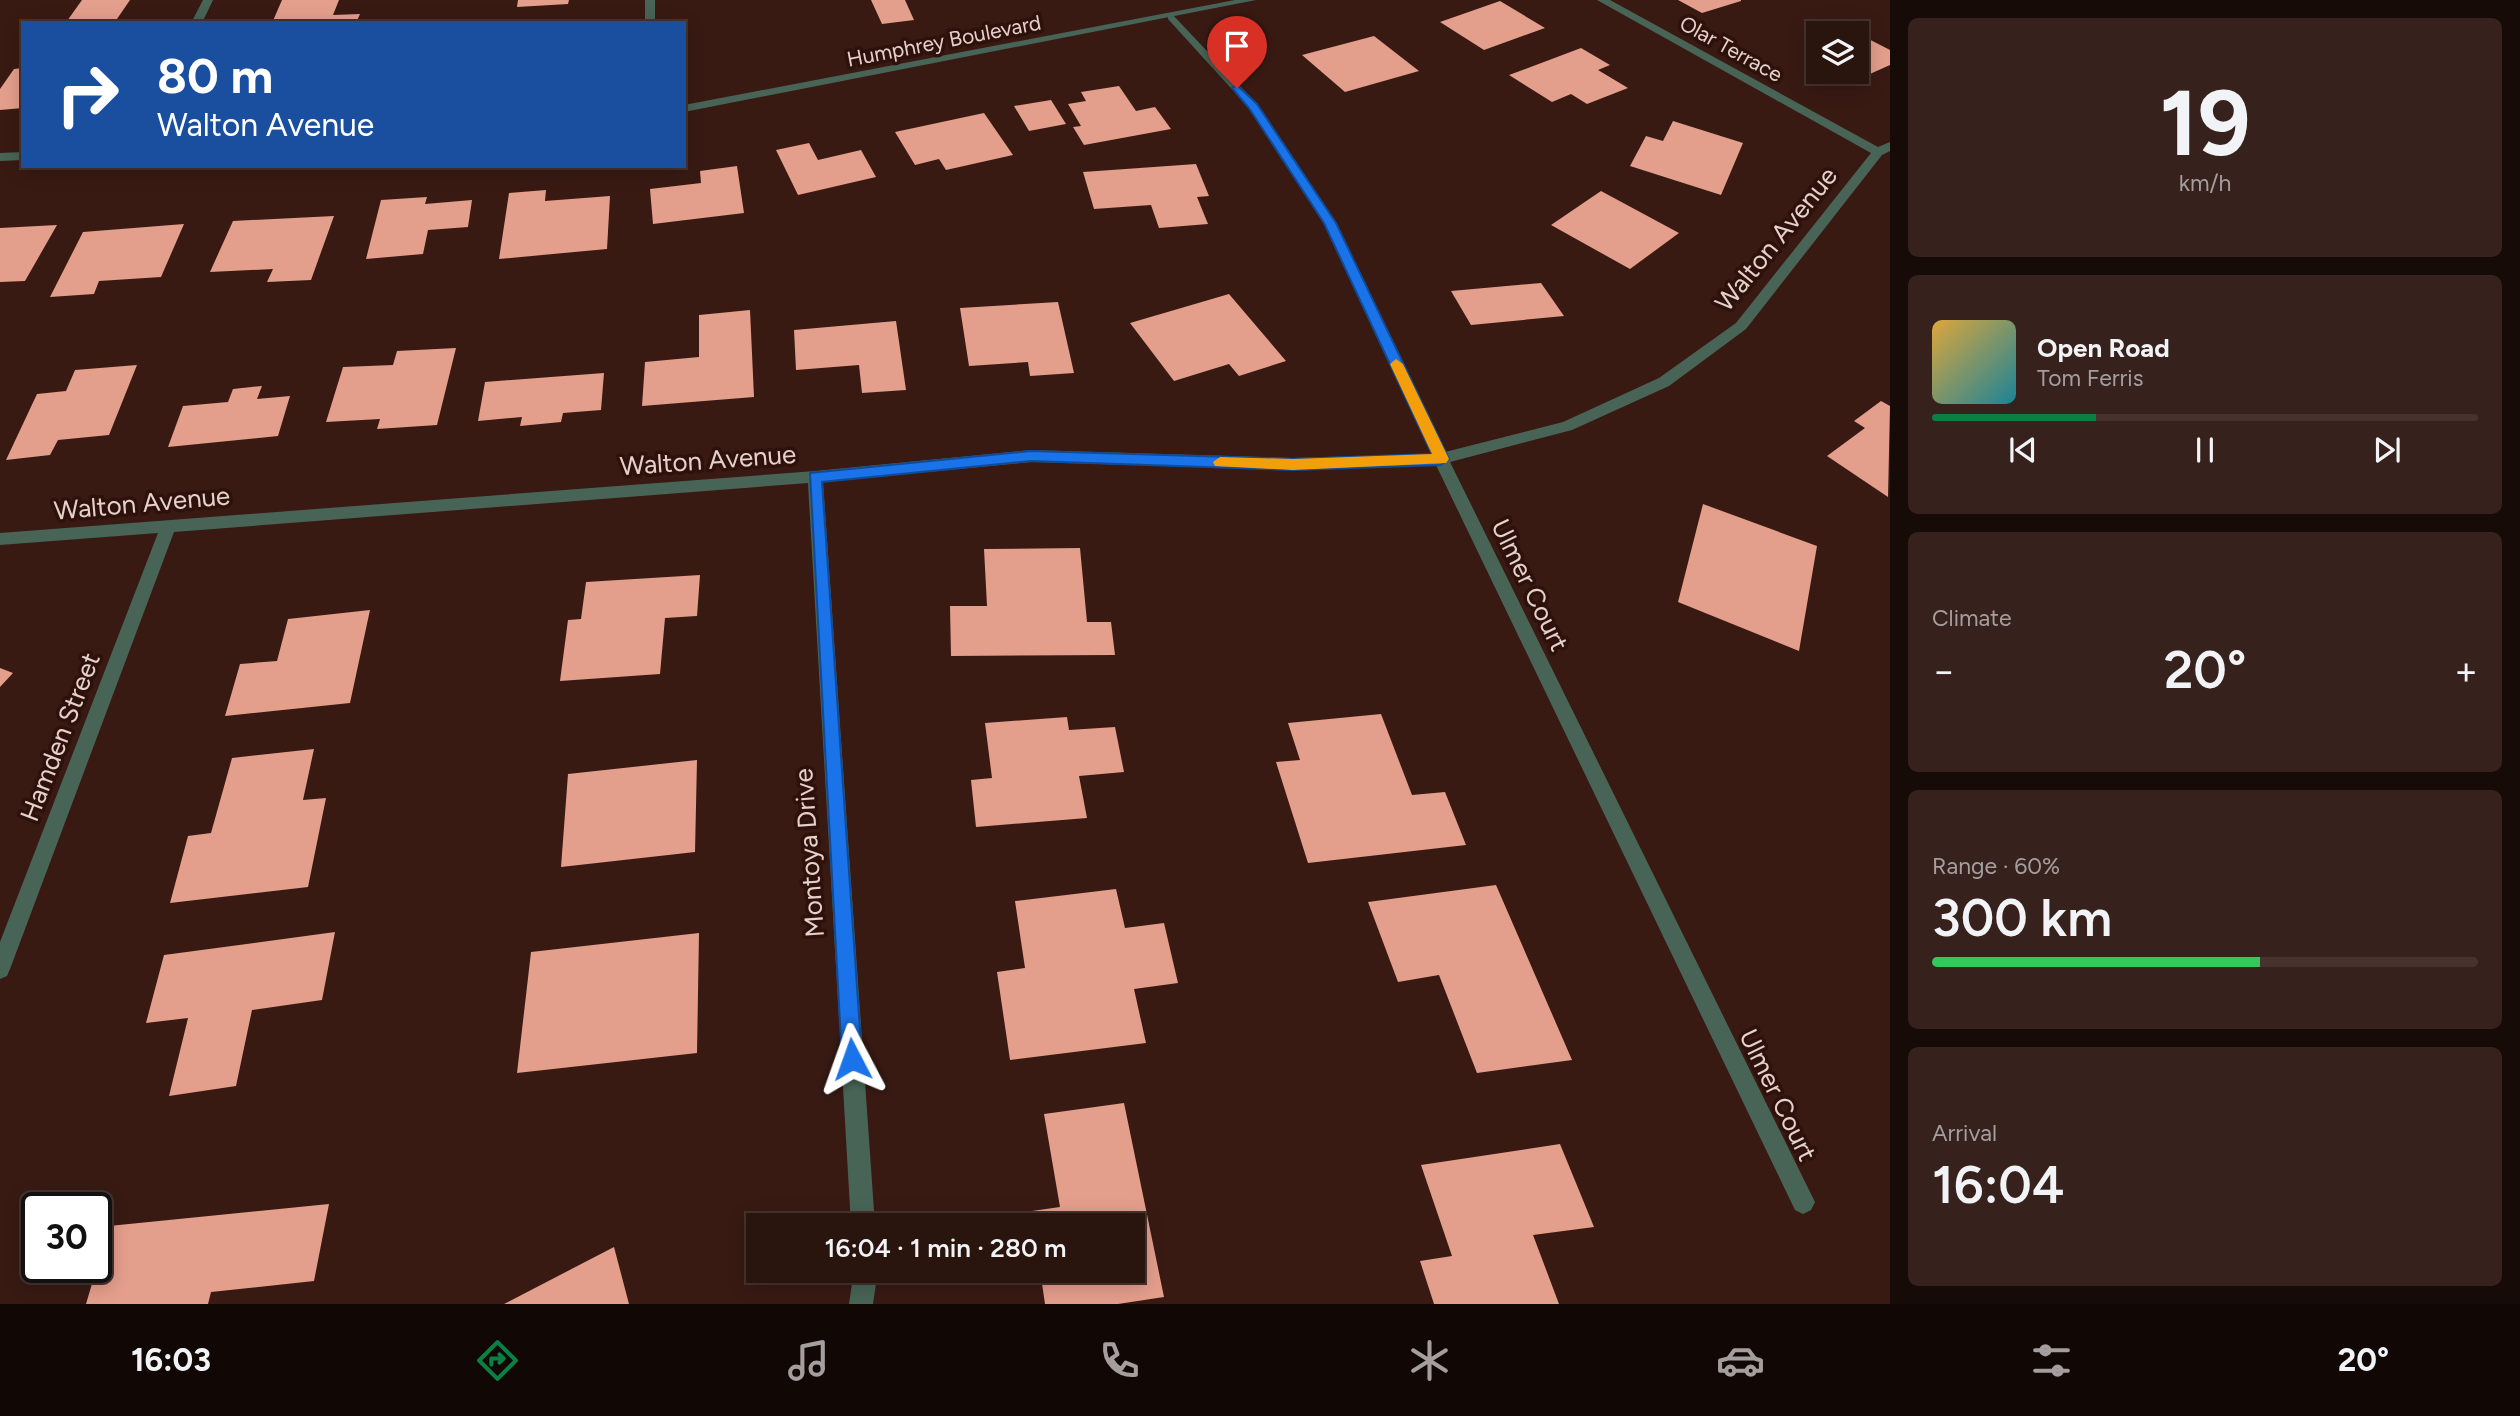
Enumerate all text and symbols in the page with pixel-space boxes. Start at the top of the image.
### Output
street label: Humphrey Boulevard [845,9,1043,72]
street label: Olar Terrace [1676,10,1787,87]
pin [1207,16,1267,88]
map controls [1806,21,1869,84]
button: layers [1806,21,1869,84]
icon: arrive [1218,27,1256,65]
text: 80 m [157,46,273,105]
icon: right [42,49,133,140]
text: 19 [2159,69,2251,178]
text: Walton Avenue [157,106,374,144]
street label: Walton Avenue [1708,160,1844,318]
text: km/h [2179,169,2231,197]
text: Open Road [2037,332,2170,364]
text: Tom Ferris [2037,364,2143,392]
icon: previous [2004,431,2042,469]
icon: pause [2186,431,2224,469]
icon: next [2368,431,2406,469]
street label: Walton Avenue [619,438,797,482]
street label: Walton Avenue [53,479,231,527]
street label: Ulmer Court [1484,514,1576,656]
text: Climate [1932,604,2011,632]
text: 20° [2164,639,2246,701]
street label: Hamden Street [13,648,107,826]
text: − [1932,648,1956,694]
text: + [2454,648,2478,694]
street label: Montoya Drive [787,767,831,939]
text: Range · 60% [1932,852,2060,880]
text: 300 km [1932,887,2112,949]
position arrow [815,1022,889,1096]
street label: Ulmer Court [1732,1024,1824,1166]
text: Arrival [1932,1119,1997,1147]
text: 16:04 [1932,1154,2065,1216]
speed limit sign: 30 [21,1192,112,1283]
text: 16:04 · 1 min · 280 m [825,1232,1066,1264]
icon: directions [473,1336,522,1385]
icon: music [784,1336,833,1385]
icon: phone [1095,1336,1144,1385]
icon: climate [1405,1336,1454,1385]
icon: car [1716,1336,1765,1385]
icon: filters [2027,1336,2076,1385]
text: 16:03 [131,1341,211,1379]
text: 20° [2338,1341,2389,1379]

